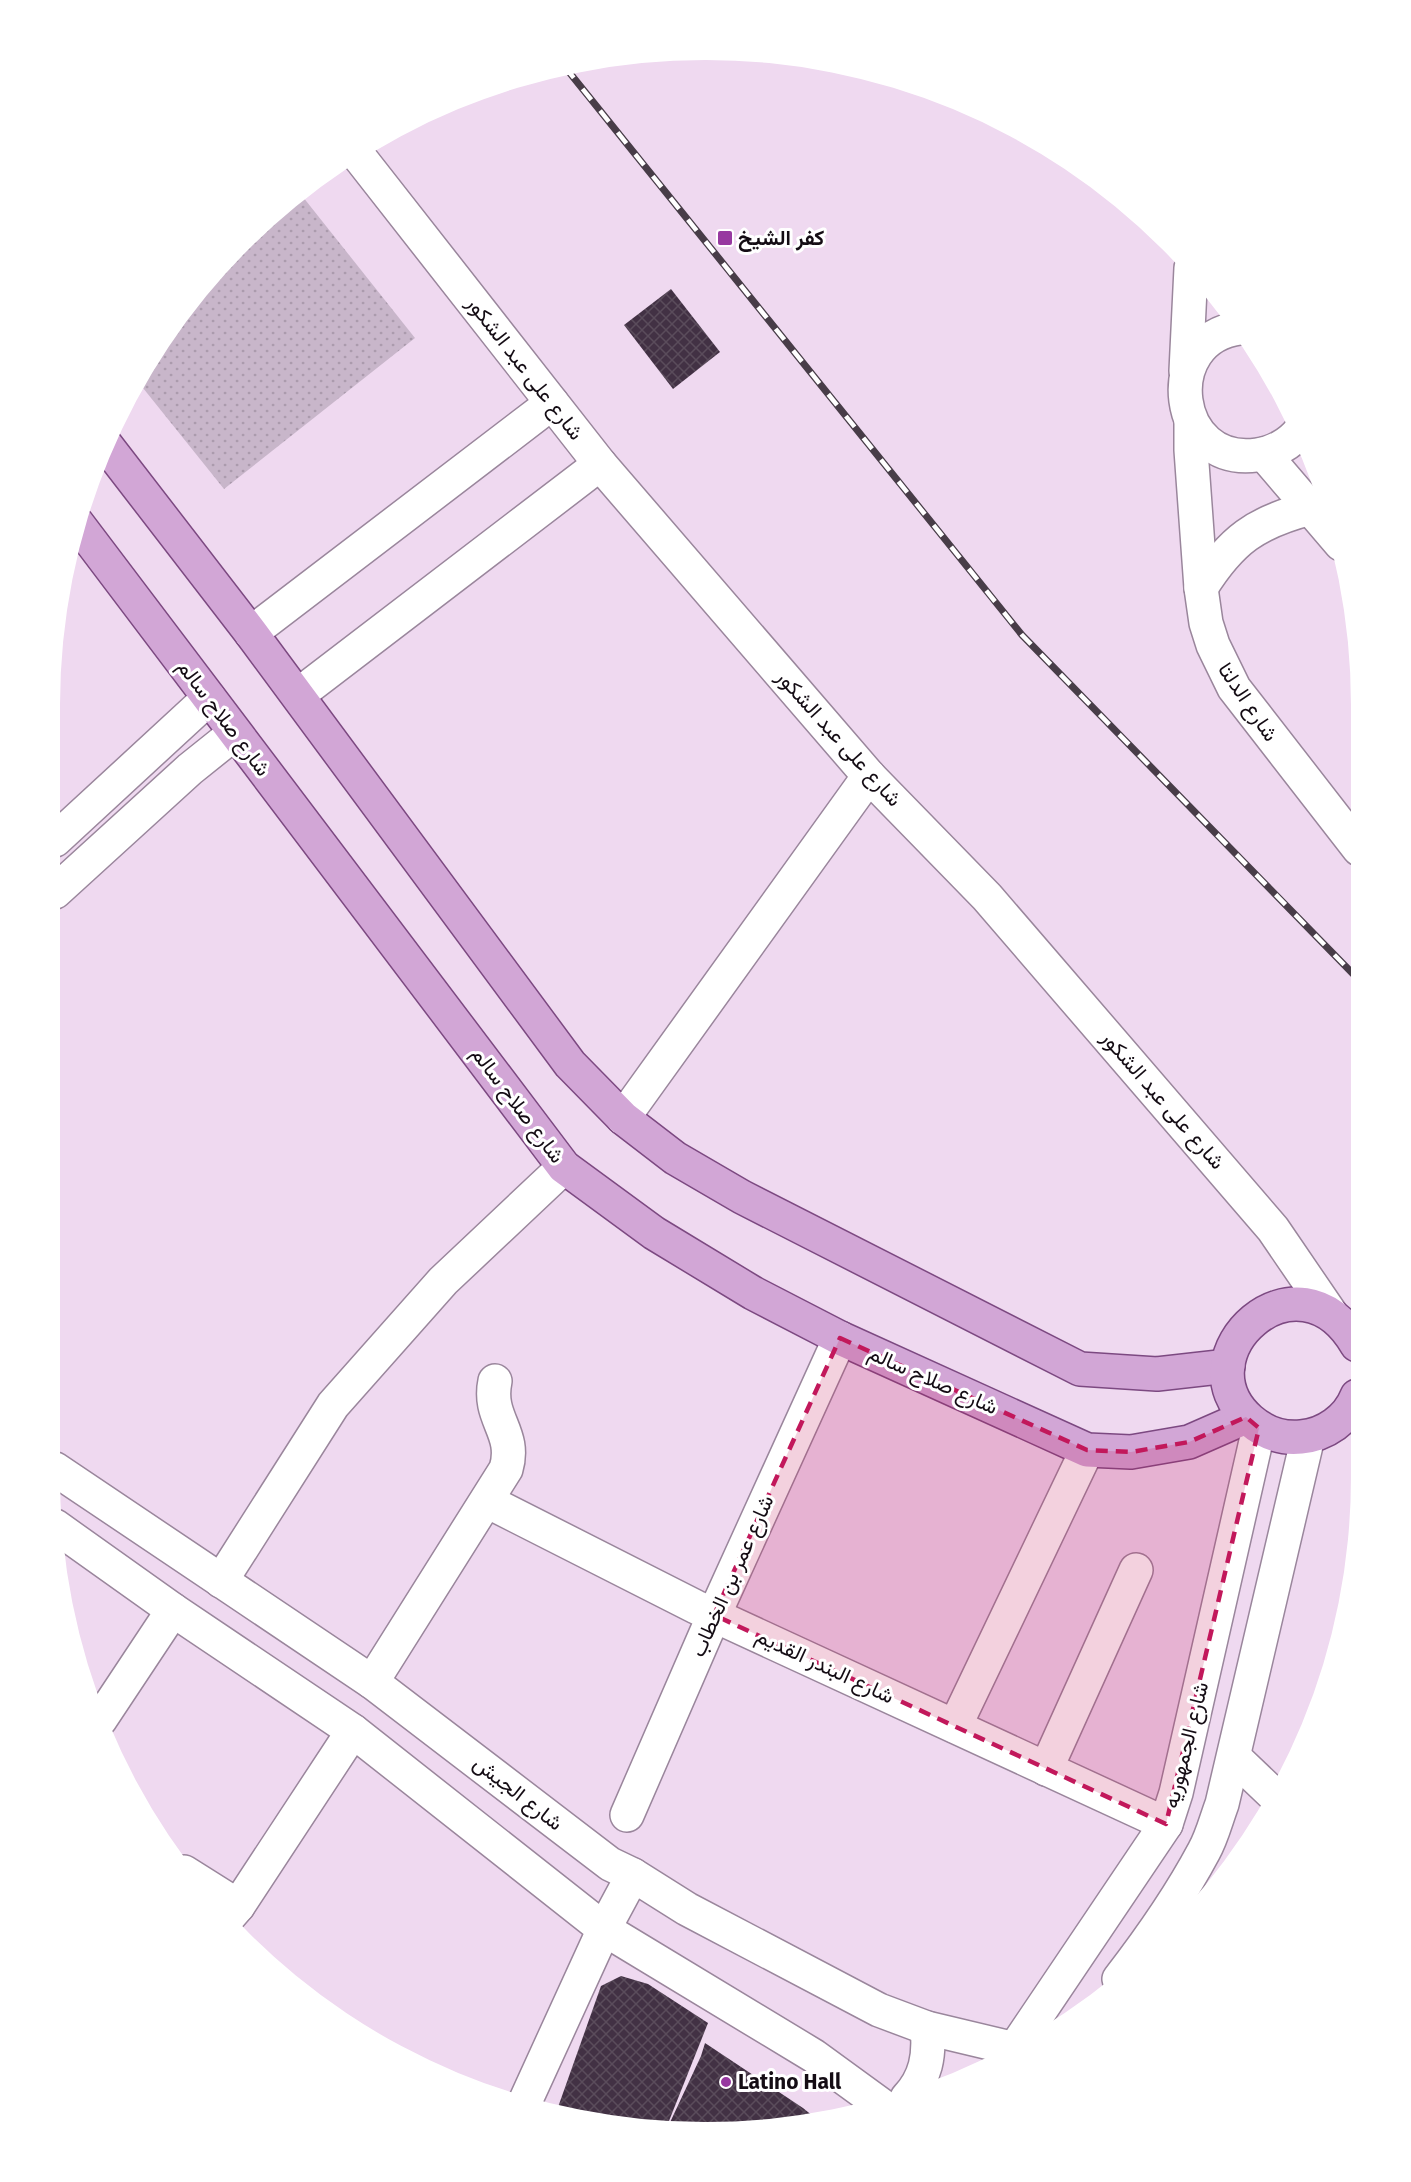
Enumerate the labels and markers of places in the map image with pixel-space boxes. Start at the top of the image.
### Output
place label: كفر الشيخ [738,225,824,252]
marker: كفر الشيخ [716,229,734,247]
place label: Latino Hall [738,2069,842,2095]
marker: Latino Hall [719,2075,733,2089]

